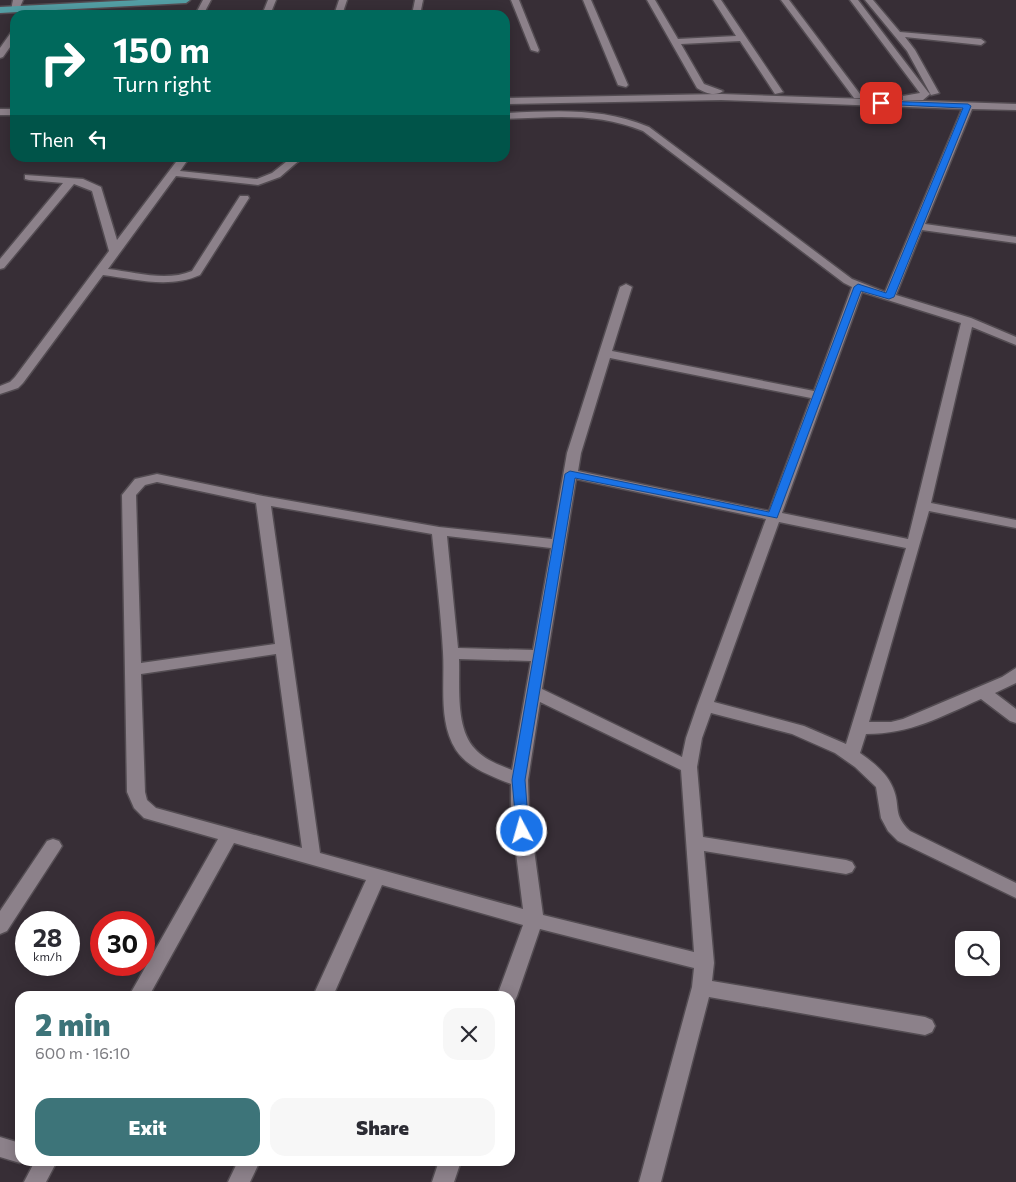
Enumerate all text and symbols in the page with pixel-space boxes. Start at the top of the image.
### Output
text: 150 m [113,27,210,70]
icon: right [30,30,95,95]
text: Turn right [113,70,211,97]
pin [860,82,902,124]
icon: arrive [867,89,895,117]
icon: left [84,125,112,153]
text: Then [30,128,74,151]
position arrow [495,804,547,856]
speed limit sign: 30 [90,911,155,976]
text: 28 [33,922,62,952]
map controls [955,931,1000,976]
button: search [955,931,1000,976]
text: km/h [33,949,62,963]
text: 2 min [35,1005,110,1042]
button: close [443,1008,495,1060]
text: 600 m · 16:10 [35,1043,130,1062]
button: Exit [35,1098,260,1156]
button: Share [270,1098,495,1156]

